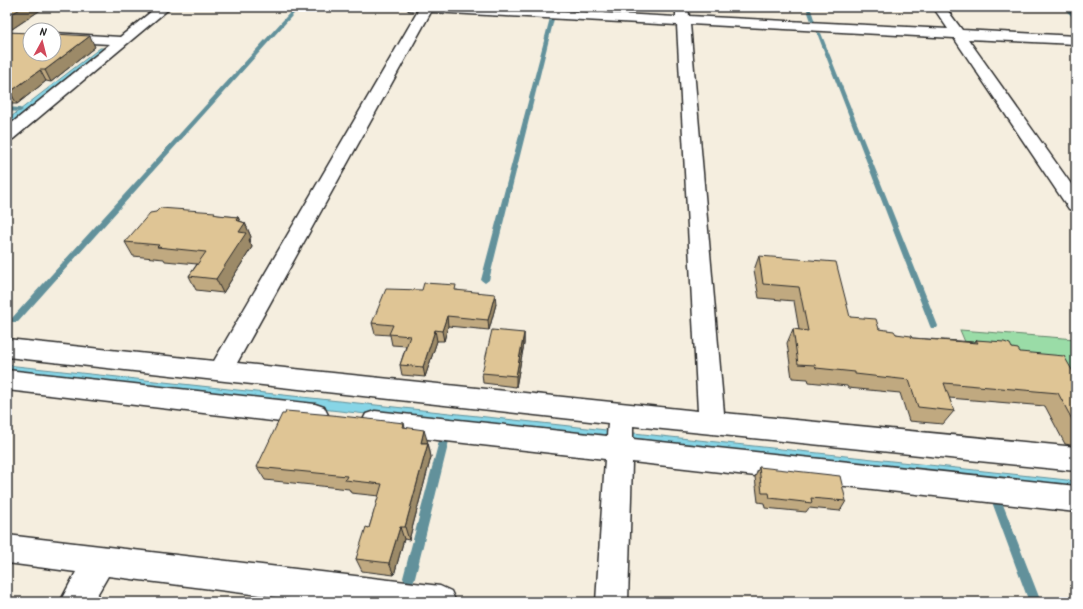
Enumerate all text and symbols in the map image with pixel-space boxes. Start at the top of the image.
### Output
north arrow [22,22,62,62]
text: N [39,24,48,42]

